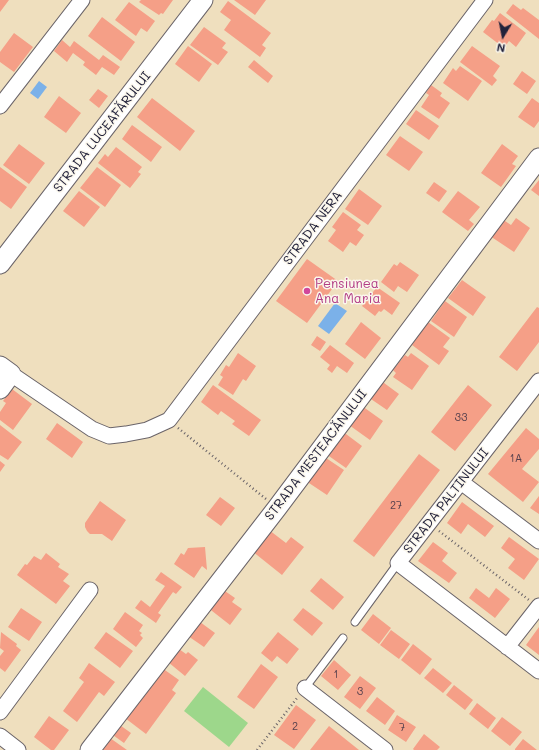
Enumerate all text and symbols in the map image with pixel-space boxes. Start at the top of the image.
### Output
north arrow [483,16,523,56]
text: N [495,40,506,56]
street label: STRADA LUCEAFĂRULUI [50,69,154,195]
street label: STRADA NERA [280,188,346,268]
place label: Pensiunea Ana Maria [315,276,381,307]
marker: Pensiunea Ana Maria [302,286,312,296]
street label: STRADA MESTEACĂNULUI [262,387,370,523]
house number: 33 [455,411,467,425]
street label: STRADA PALTINULUI [400,445,492,557]
house number: 1A [510,452,522,466]
house number: 27 [390,499,402,513]
house number: 1 [334,668,338,682]
house number: 3 [357,685,363,699]
house number: 2 [292,720,298,734]
house number: 7 [399,721,405,735]

